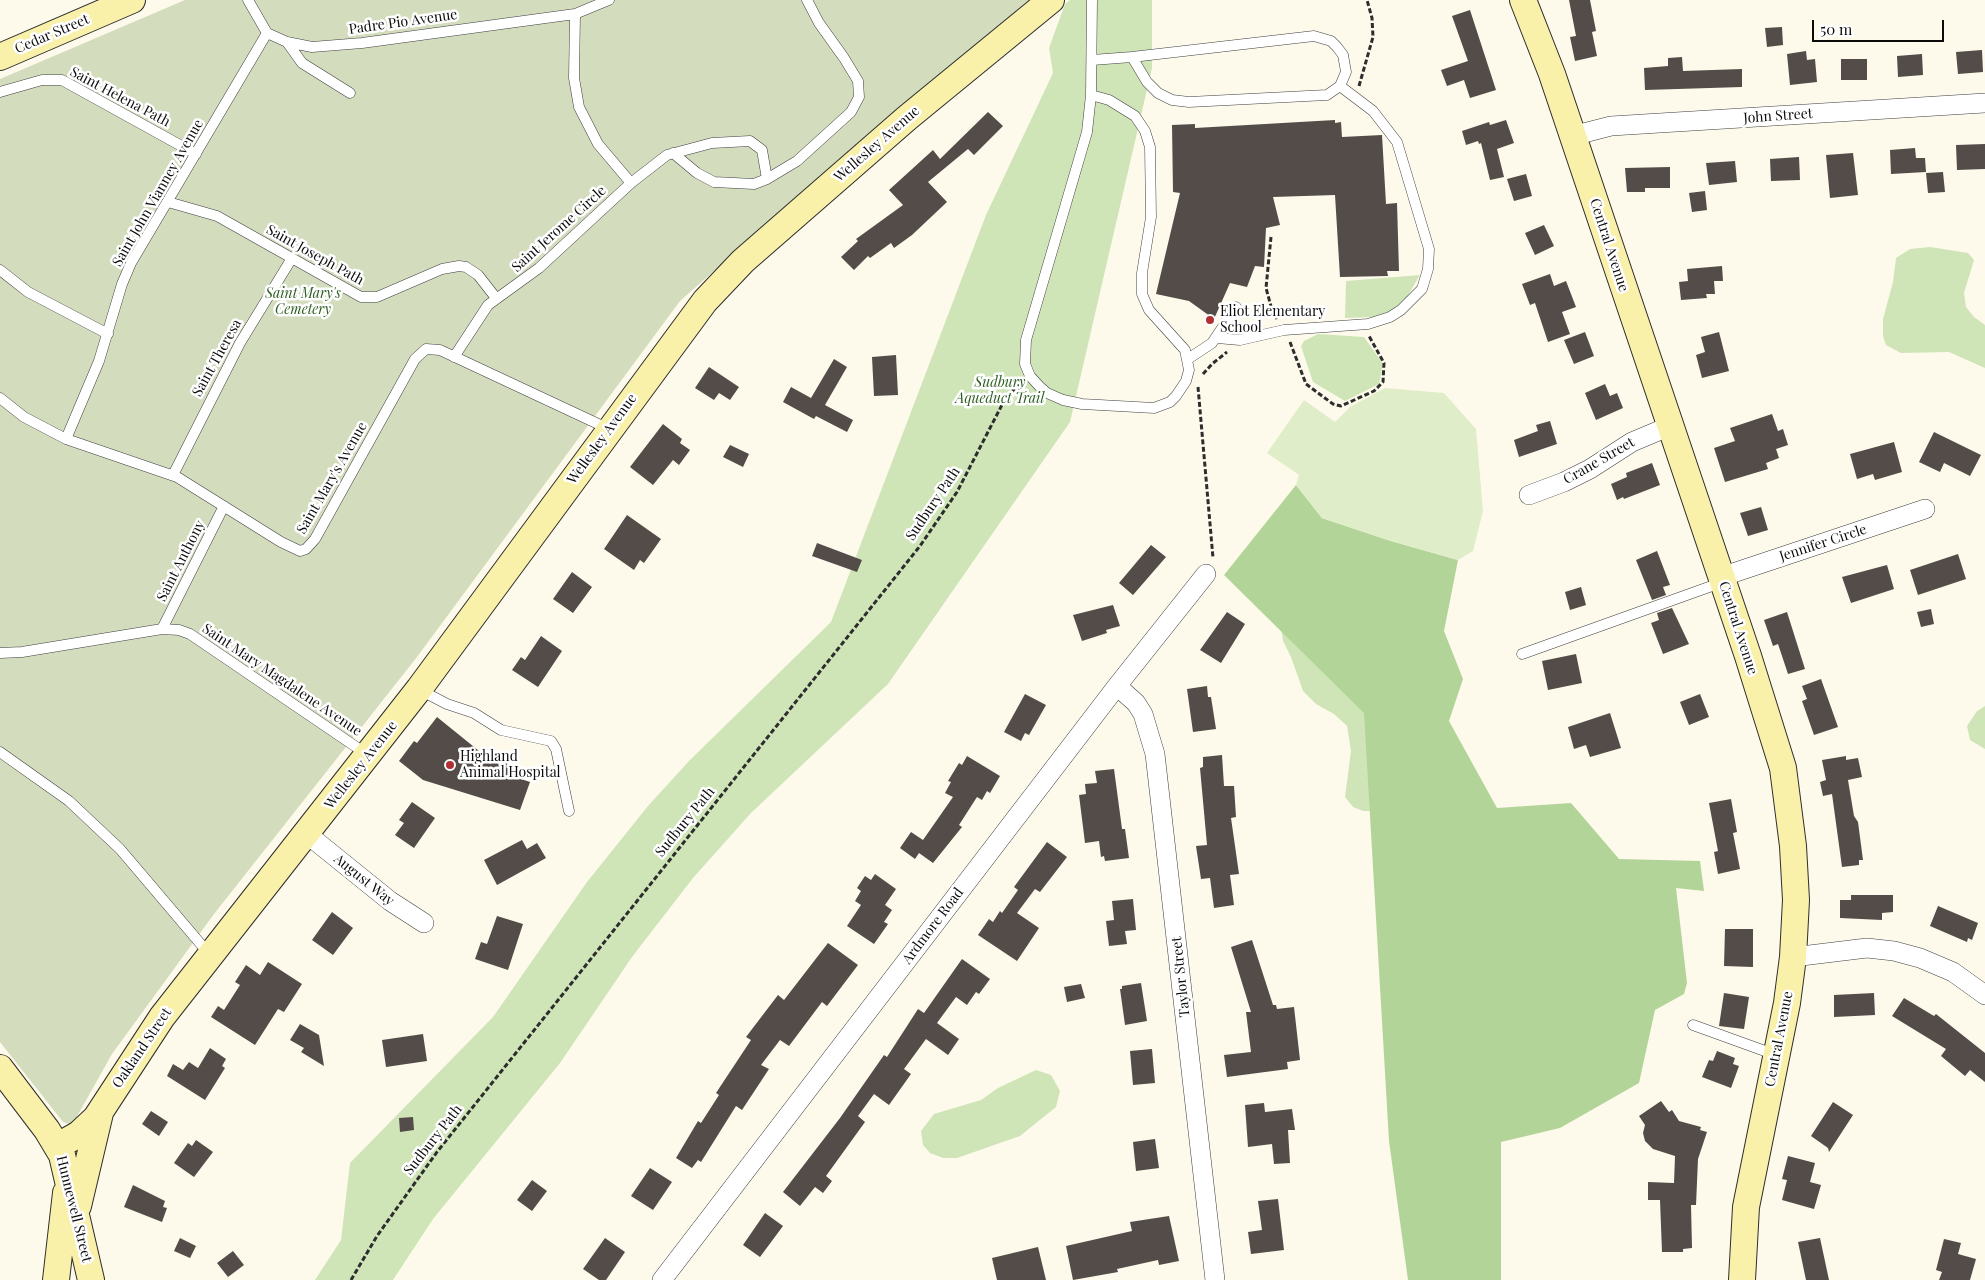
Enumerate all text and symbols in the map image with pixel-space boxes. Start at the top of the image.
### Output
street label: Padre Pio Avenue [348,6,458,38]
scale bar [1815,10,1948,42]
street label: Cedar Street [12,11,92,57]
text: 50 m [1820,19,1852,39]
street label: Saint Helena Path [67,64,173,130]
street label: Wellesley Avenue [831,102,923,186]
street label: John Street [1743,105,1813,127]
street label: Saint John Vianney Avenue [109,116,207,270]
street label: Saint Jerome Circle [508,182,610,276]
street label: Central Avenue [1586,196,1632,294]
street label: Saint Joseph Path [263,221,367,289]
park label: Saint Mary's Cemetery [265,286,341,318]
place label: Eliot Elementary School [1220,304,1325,336]
marker: Eliot Elementary School [1204,314,1216,326]
street label: Saint Theresa [189,316,245,400]
park label: Sudbury Aqueduct Trail [956,375,1044,408]
street label: Wellesley Avenue [564,391,640,487]
street label: Saint Mary's Avenue [293,419,371,537]
street label: Crane Street [1560,434,1638,488]
street label: Sudbury Path [902,464,964,544]
street label: Saint Anthony [153,518,209,604]
street label: Jennifer Circle [1777,521,1869,565]
street label: Central Avenue [1715,579,1761,677]
street label: Saint Mary Magdalene Avenue [199,620,365,740]
street label: Wellesley Avenue [321,717,401,813]
place label: Highland Animal Hospital [460,749,561,782]
marker: Highland Animal Hospital [444,759,456,771]
street label: Sudbury Path [652,784,718,860]
street label: August Way [330,851,398,909]
street label: Ardmore Road [899,884,967,968]
street label: Taylor Street [1168,936,1194,1018]
street label: Central Avenue [1762,990,1796,1088]
street label: Oakland Street [109,1005,175,1091]
street label: Sudbury Path [400,1101,466,1179]
street label: Hunnewell Street [53,1154,95,1264]

